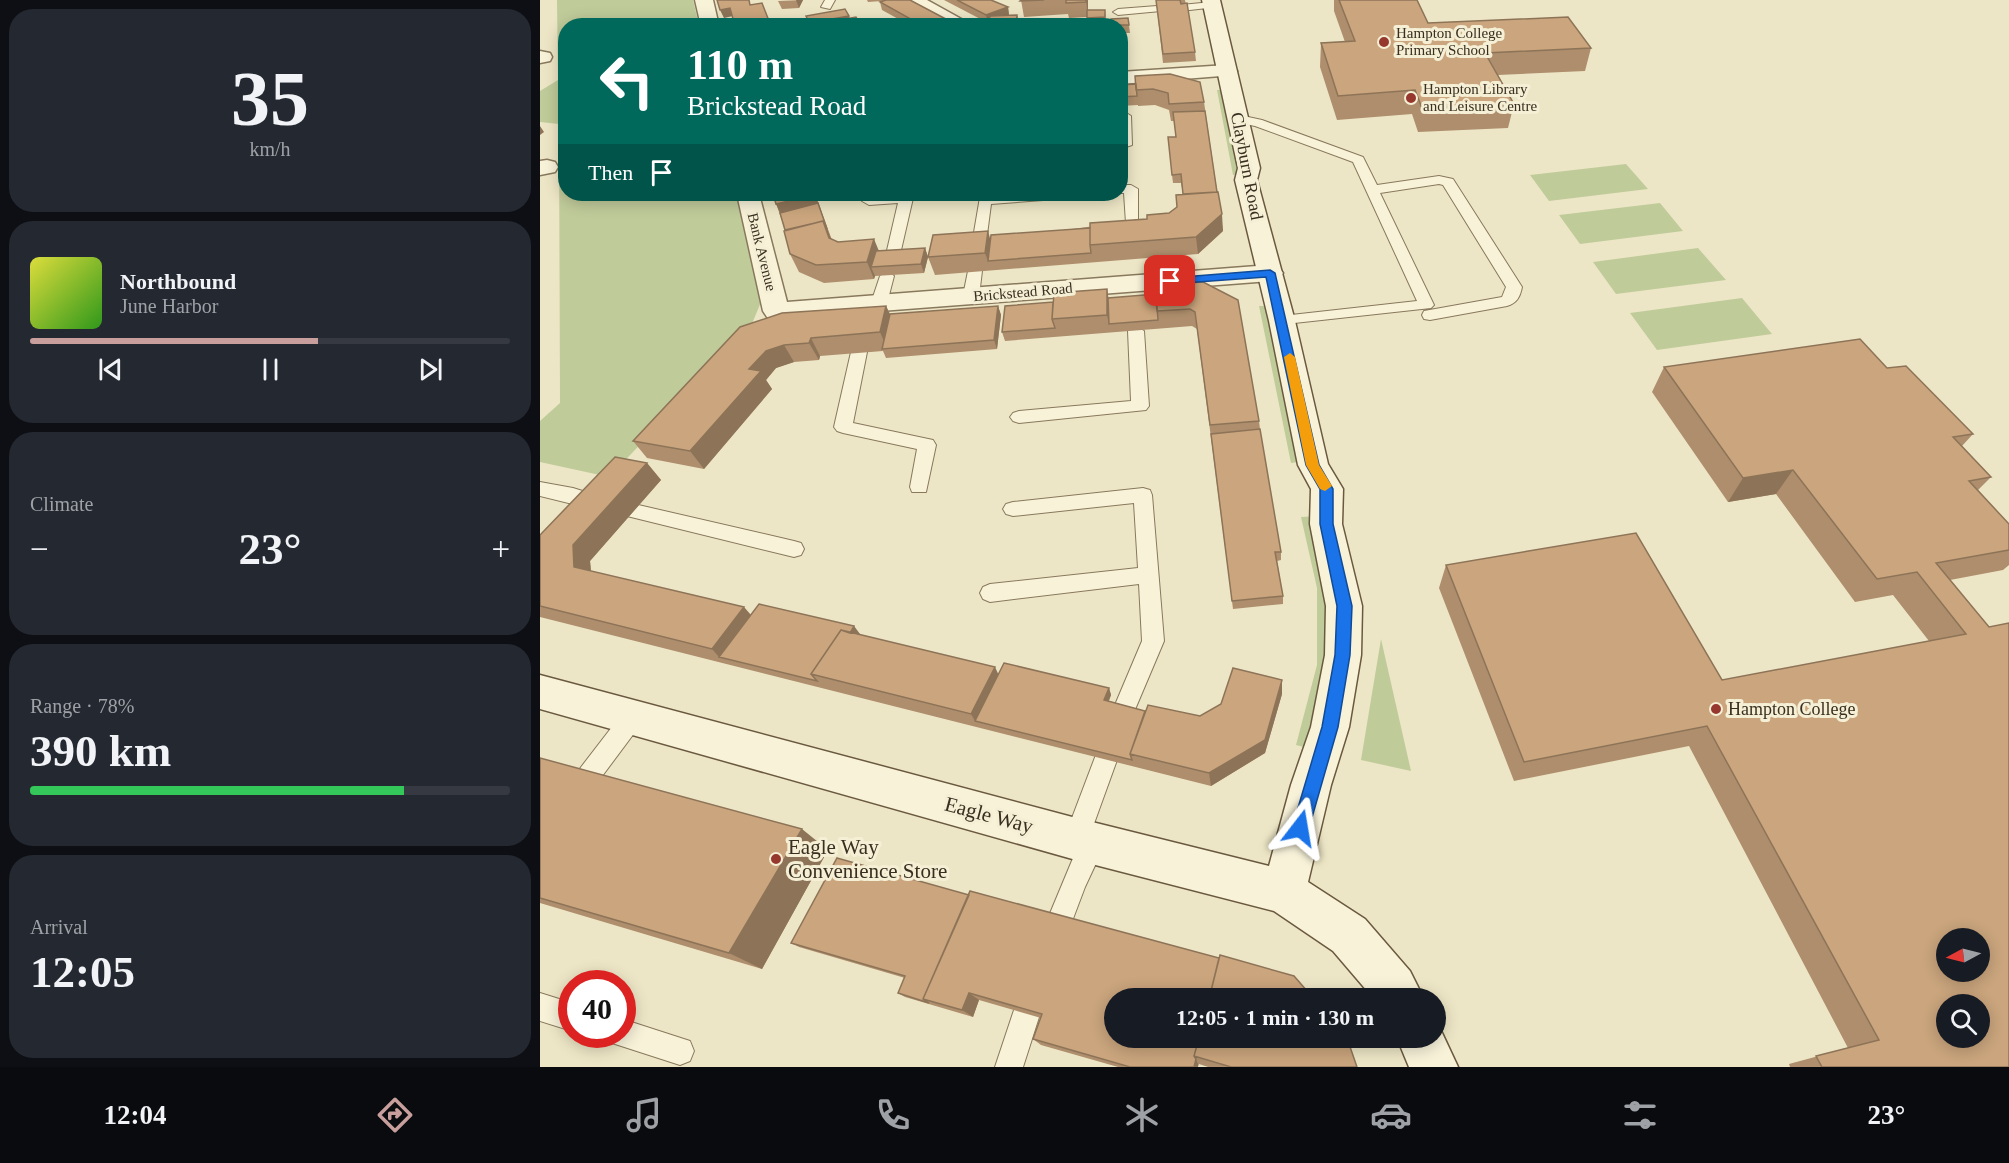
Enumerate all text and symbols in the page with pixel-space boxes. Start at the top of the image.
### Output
place label: Hampton College Primary School [1396,25,1503,58]
marker: Hampton College Primary School [1377,35,1391,49]
icon: left [588,42,666,120]
text: 110 m [687,42,793,88]
text: 35 [231,55,309,142]
place label: Hampton Library and Leisure Centre [1423,81,1537,114]
text: Brickstead Road [687,91,866,121]
marker: Hampton Library and Leisure Centre [1404,91,1418,105]
street label: Clayburn Road [1227,110,1267,222]
text: km/h [249,138,291,160]
icon: arrive [645,156,678,189]
text: Then [588,160,633,185]
street label: Bank Avenue [745,211,780,293]
pin [1144,255,1195,306]
icon: arrive [1153,264,1186,297]
text: Northbound [120,269,236,294]
street label: Brickstead Road [973,280,1074,304]
text: June Harbor [120,295,218,317]
icon: previous [94,353,127,386]
icon: pause [254,353,287,386]
icon: next [414,353,447,386]
text: Climate [30,493,93,515]
text: 23° [239,524,302,574]
text: − [30,531,49,567]
text: + [491,531,510,567]
text: Range · 78% [30,695,134,717]
place label: Hampton College [1728,699,1855,719]
marker: Hampton College [1709,702,1723,716]
text: 390 km [30,726,171,776]
street label: Eagle Way [942,792,1036,838]
position arrow [1268,796,1332,860]
place label: Eagle Way Convenience Store [788,835,947,883]
marker: Eagle Way Convenience Store [769,852,783,866]
text: Arrival [30,916,88,938]
north arrow [1936,928,1990,982]
map controls [1936,928,1990,1048]
text: 12:05 [30,947,135,997]
speed limit sign: 40 [558,970,636,1048]
button: search [1936,994,1990,1048]
text: 12:05 · 1 min · 130 m [1176,1005,1374,1030]
icon: directions [374,1094,416,1136]
icon: music [623,1094,665,1136]
icon: phone [872,1094,914,1136]
icon: climate [1121,1094,1163,1136]
icon: car [1370,1094,1412,1136]
icon: filters [1619,1094,1661,1136]
text: 12:04 [104,1100,167,1130]
text: 23° [1868,1100,1905,1130]

